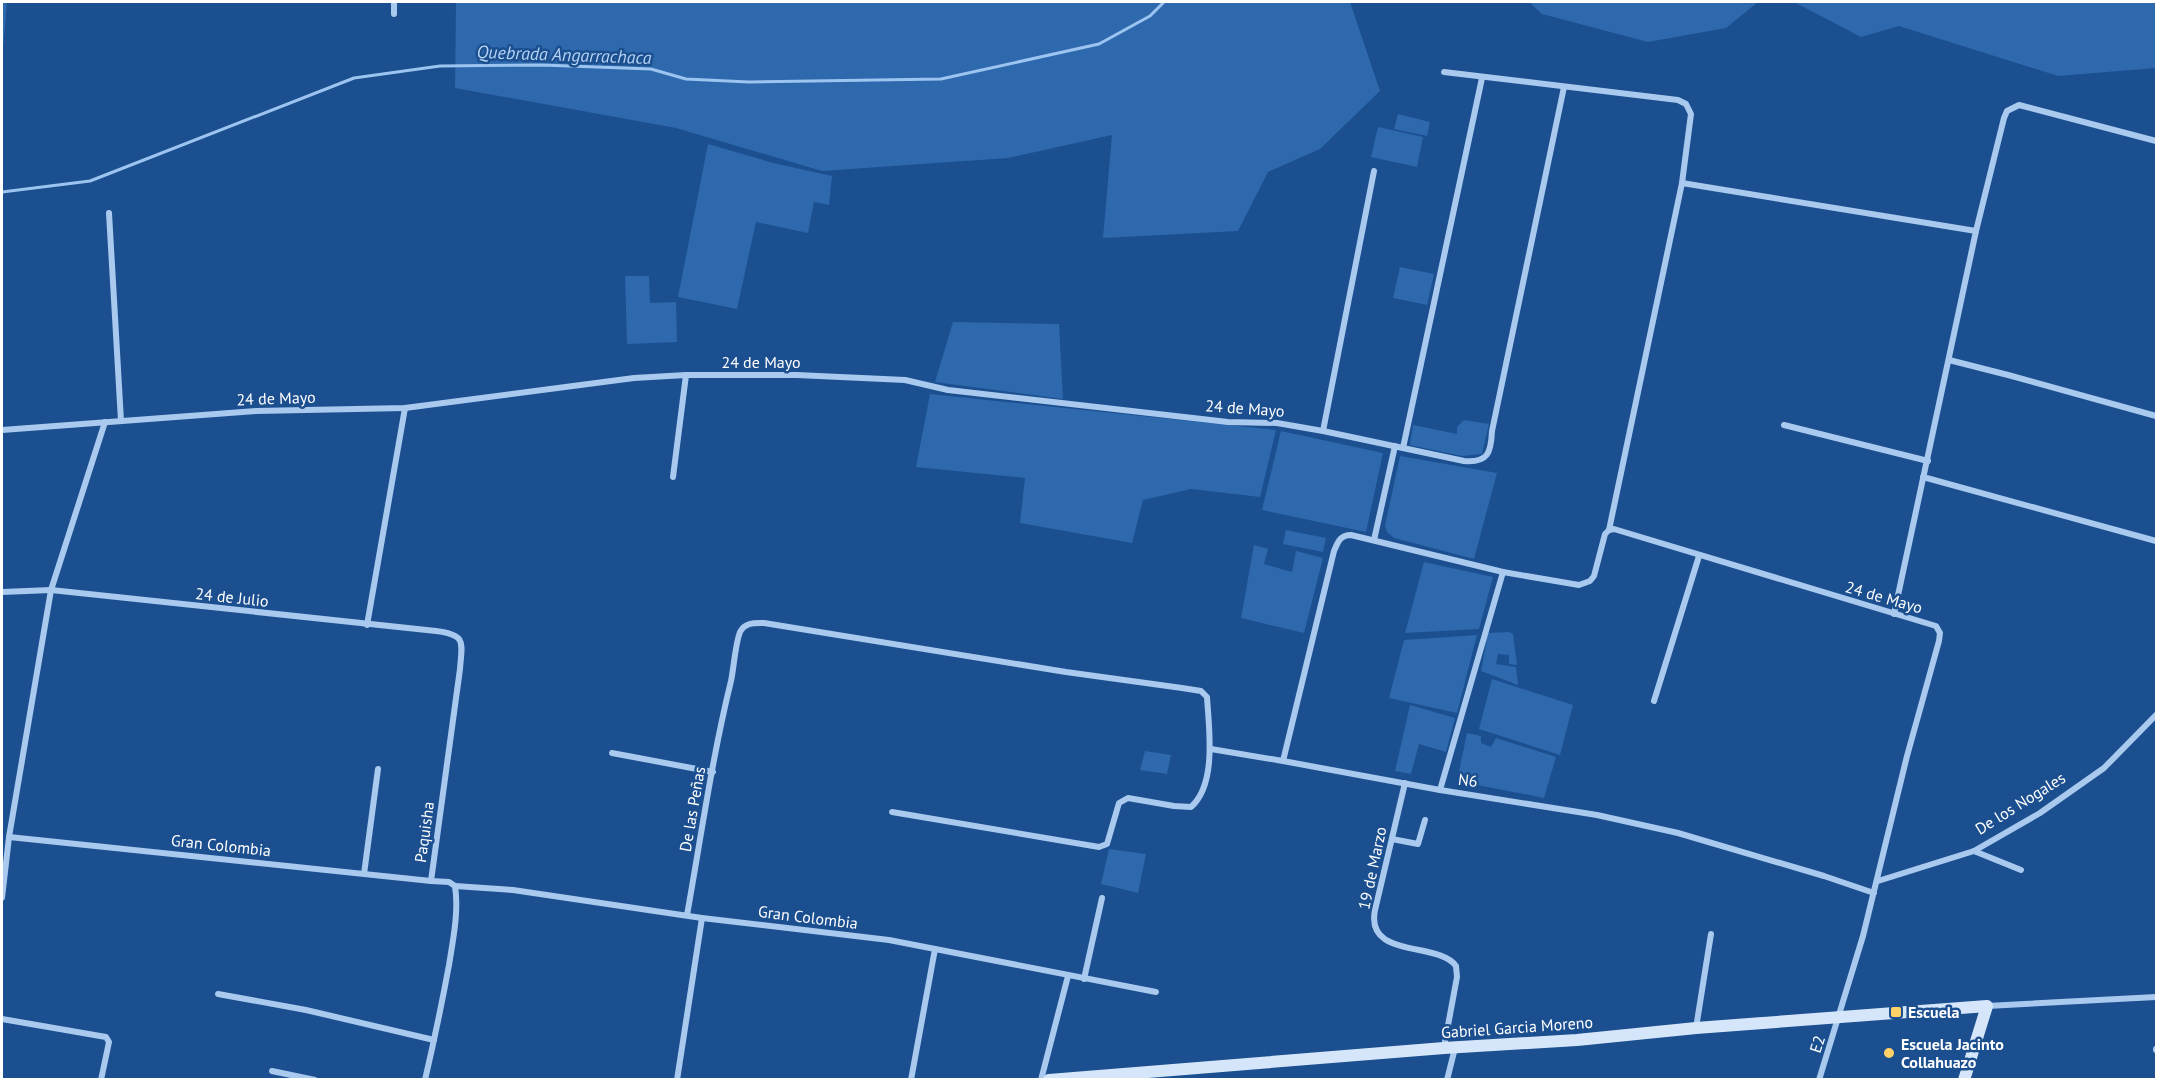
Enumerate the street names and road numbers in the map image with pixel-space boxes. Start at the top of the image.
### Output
street label: 24 de Mayo [721,352,801,372]
street label: 24 de Mayo [236,387,316,409]
street label: 24 de Mayo [1205,395,1285,421]
street label: 24 de Mayo [1843,576,1925,618]
street label: 24 de Julio [194,583,270,611]
street label: De las Peñas [675,764,709,853]
street label: De los Nogales [1971,767,2069,839]
street label: N6 [1457,769,1479,791]
street label: Paquisha [410,800,438,864]
street label: 19 de Marzo [1353,825,1391,911]
street label: Gran Colombia [170,830,272,860]
street label: Gran Colombia [757,901,859,933]
street label: Gabriel Garcia Moreno [1440,1012,1594,1042]
street label: E2 [1805,1033,1829,1055]

